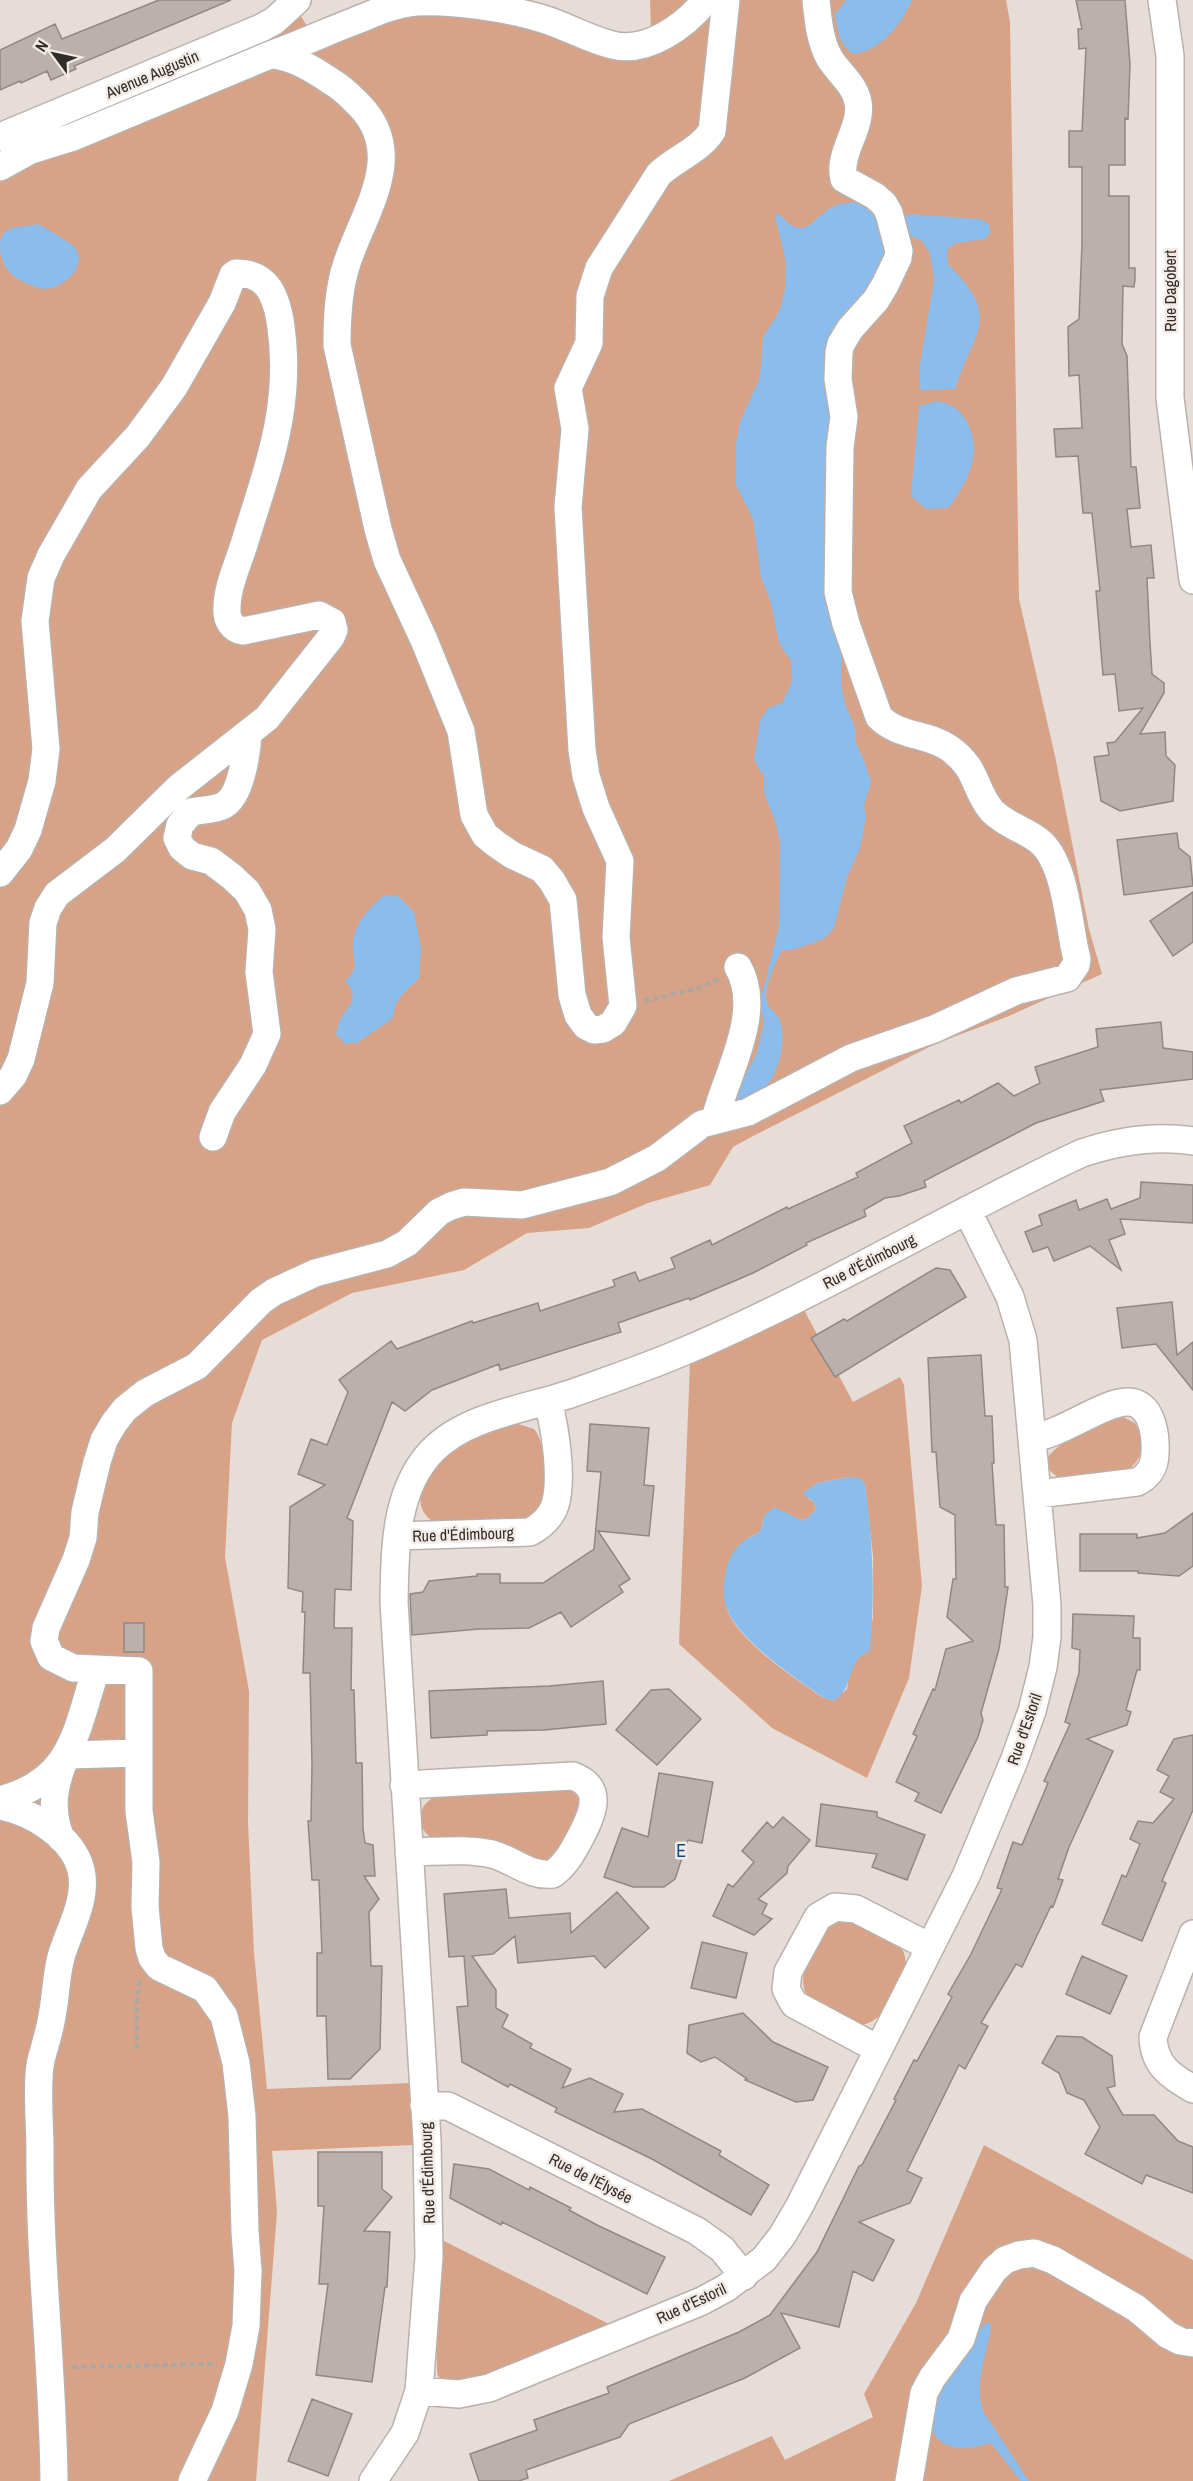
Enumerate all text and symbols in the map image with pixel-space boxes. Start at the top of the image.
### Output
north arrow [24,24,84,84]
text: N [30,36,53,56]
street label: Avenue Augustin [101,45,202,104]
street label: Rue Dagobert [1159,250,1181,332]
street label: Rue d'Édimbourg [819,1228,920,1294]
street label: Rue d'Édimbourg [412,1521,515,1547]
street label: Rue d'Estoril [1001,1690,1047,1768]
district label: E [676,1838,688,1863]
street label: Rue d'Édimbourg [414,2121,440,2224]
street label: Rue de l'Élysée [546,2148,636,2208]
street label: Rue d'Estoril [652,2277,730,2329]

